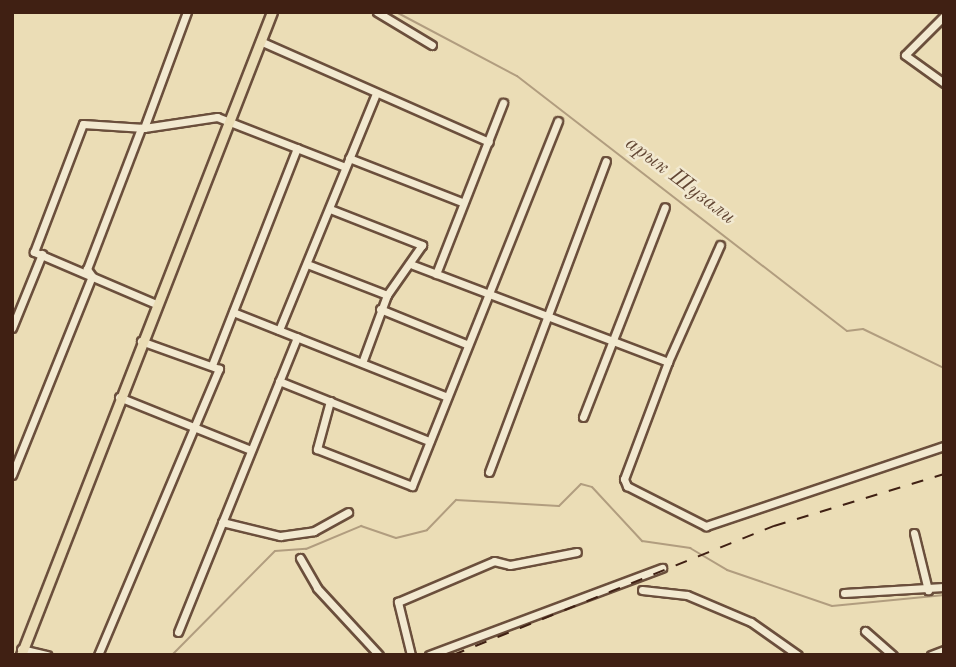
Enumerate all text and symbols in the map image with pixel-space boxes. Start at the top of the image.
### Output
water label: арык Шузали [620,131,740,231]

